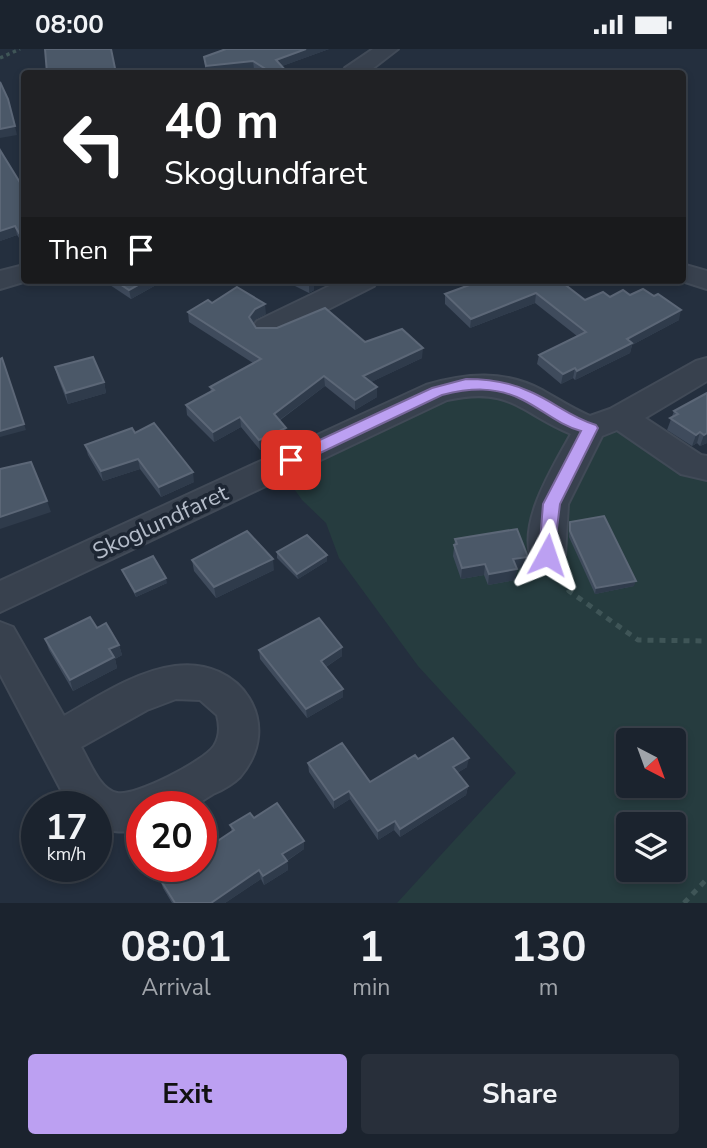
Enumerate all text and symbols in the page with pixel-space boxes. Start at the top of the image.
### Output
text: 08:00 [35,7,104,42]
text: 40 m [164,88,279,155]
icon: left [49,98,140,189]
text: Skoglundfaret [164,152,367,195]
icon: arrive [122,231,160,269]
text: Then [49,233,108,268]
pin [261,430,321,490]
icon: arrive [272,441,310,479]
street label: Skoglundfaret [88,477,234,567]
position arrow [510,518,584,592]
north arrow [616,728,686,798]
map controls [616,728,686,882]
speed limit sign: 20 [126,791,217,882]
text: 17 [45,804,88,851]
button: layers [616,812,686,882]
text: km/h [47,842,86,866]
text: 08:01 [121,919,232,976]
text: 1 [359,919,384,976]
text: 130 [511,919,586,976]
text: Arrival [142,972,211,1003]
text: min [352,972,390,1003]
text: m [539,972,559,1003]
button: Exit [28,1054,347,1134]
button: Share [361,1054,679,1134]

